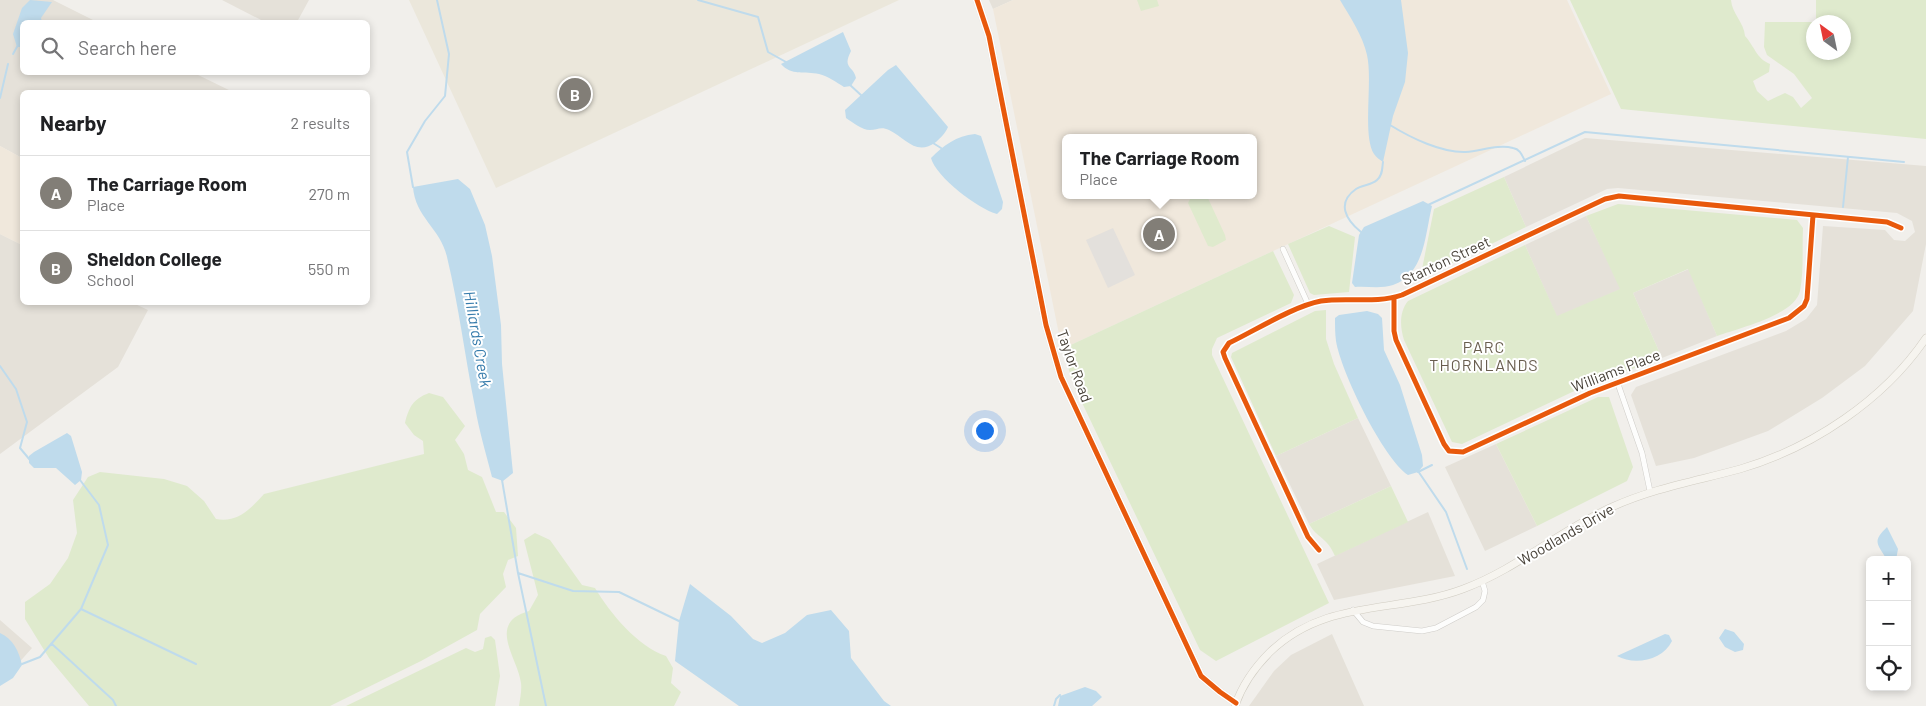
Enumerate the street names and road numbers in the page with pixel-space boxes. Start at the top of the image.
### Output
street label: Stanton Street [1399,232,1493,288]
street label: Taylor Road [1053,327,1096,404]
street label: Williams Place [1569,345,1663,395]
street label: Woodlands Drive [1514,499,1617,569]

